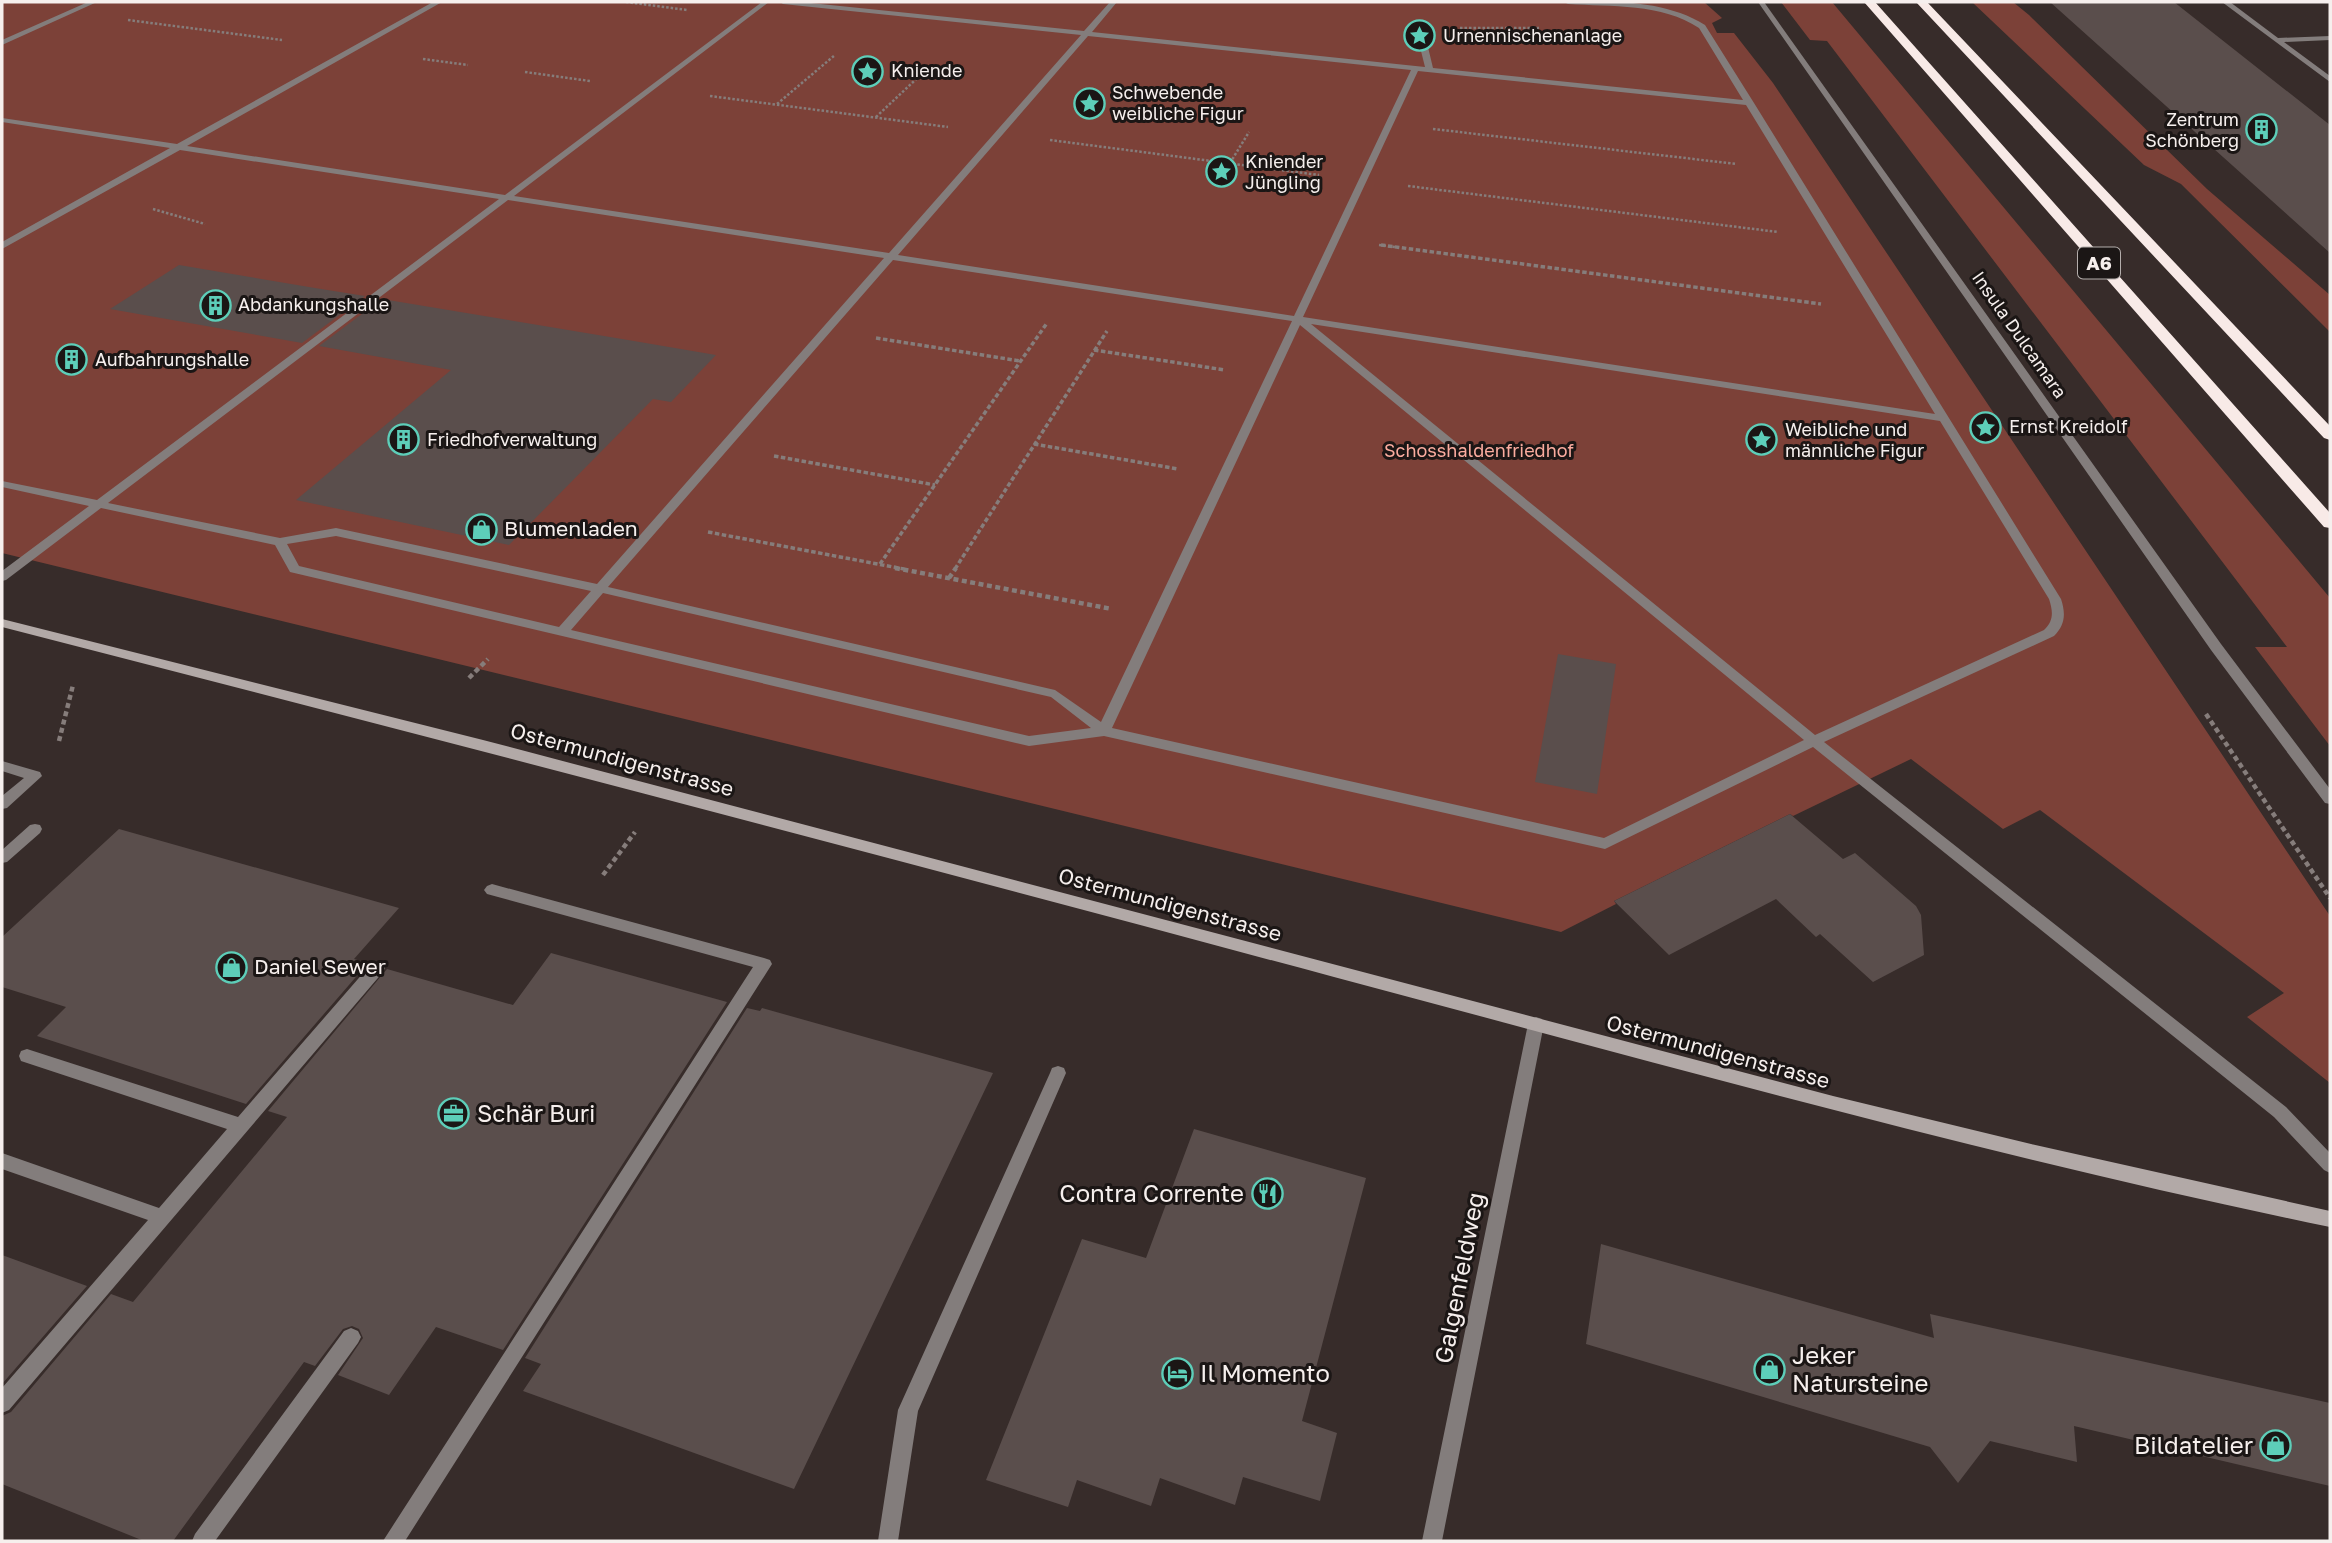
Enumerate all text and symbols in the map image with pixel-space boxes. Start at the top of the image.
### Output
place icon: Urnennischenanlage [1403,19,1437,53]
place label: Urnennischenanlage [1443,24,1622,46]
place icon: Kniende [851,54,885,88]
place label: Kniende [891,59,962,81]
place label: Schwebende weibliche Figur [1112,81,1244,124]
place icon: Schwebende weibliche Figur [1072,86,1106,120]
place label: Zentrum Schönberg [2145,108,2239,151]
building icon: Zentrum Schönberg [2245,113,2279,147]
place label: Kniender Jüngling [1245,150,1323,193]
place icon: Kniender Jüngling [1205,155,1239,189]
road number: A6 [2078,247,2120,278]
street label: Insula Dulcamara [1968,267,2072,402]
building icon: Abdankungshalle [198,288,232,322]
place label: Abdankungshalle [238,293,389,315]
building icon: Aufbahrungshalle [55,343,89,377]
place label: Aufbahrungshalle [95,348,249,370]
place icon: Ernst Kreidolf [1969,410,2003,444]
place label: Ernst Kreidolf [2009,415,2128,437]
place label: Weibliche und männliche Figur [1785,418,1924,461]
building icon: Friedhofverwaltung [387,423,421,457]
place icon: Weibliche und männliche Figur [1745,423,1779,457]
place label: Friedhofverwaltung [427,428,597,450]
park label: Schosshaldenfriedhof [1384,439,1574,461]
shop icon: Blumenladen [464,512,498,546]
place label: Blumenladen [504,515,638,541]
street label: Ostermundigenstrasse [508,717,737,801]
street label: Ostermundigenstrasse [1056,862,1285,946]
shop icon: Daniel Sewer [214,950,248,984]
place label: Daniel Sewer [254,953,386,979]
street label: Ostermundigenstrasse [1604,1009,1833,1093]
office icon: Schär Buri [437,1097,471,1131]
place label: Schär Buri [477,1098,596,1127]
restaurant icon: Contra Corrente [1250,1177,1284,1211]
place label: Contra Corrente [1059,1178,1244,1207]
street label: Galgenfeldweg [1428,1190,1489,1366]
place label: Jeker Natursteine [1792,1340,1928,1397]
shop icon: Jeker Natursteine [1752,1353,1786,1387]
hotel icon: Il Momento [1160,1357,1194,1391]
place label: Il Momento [1200,1358,1330,1387]
shop icon: Bildatelier [2259,1429,2293,1463]
place label: Bildatelier [2134,1430,2253,1459]

